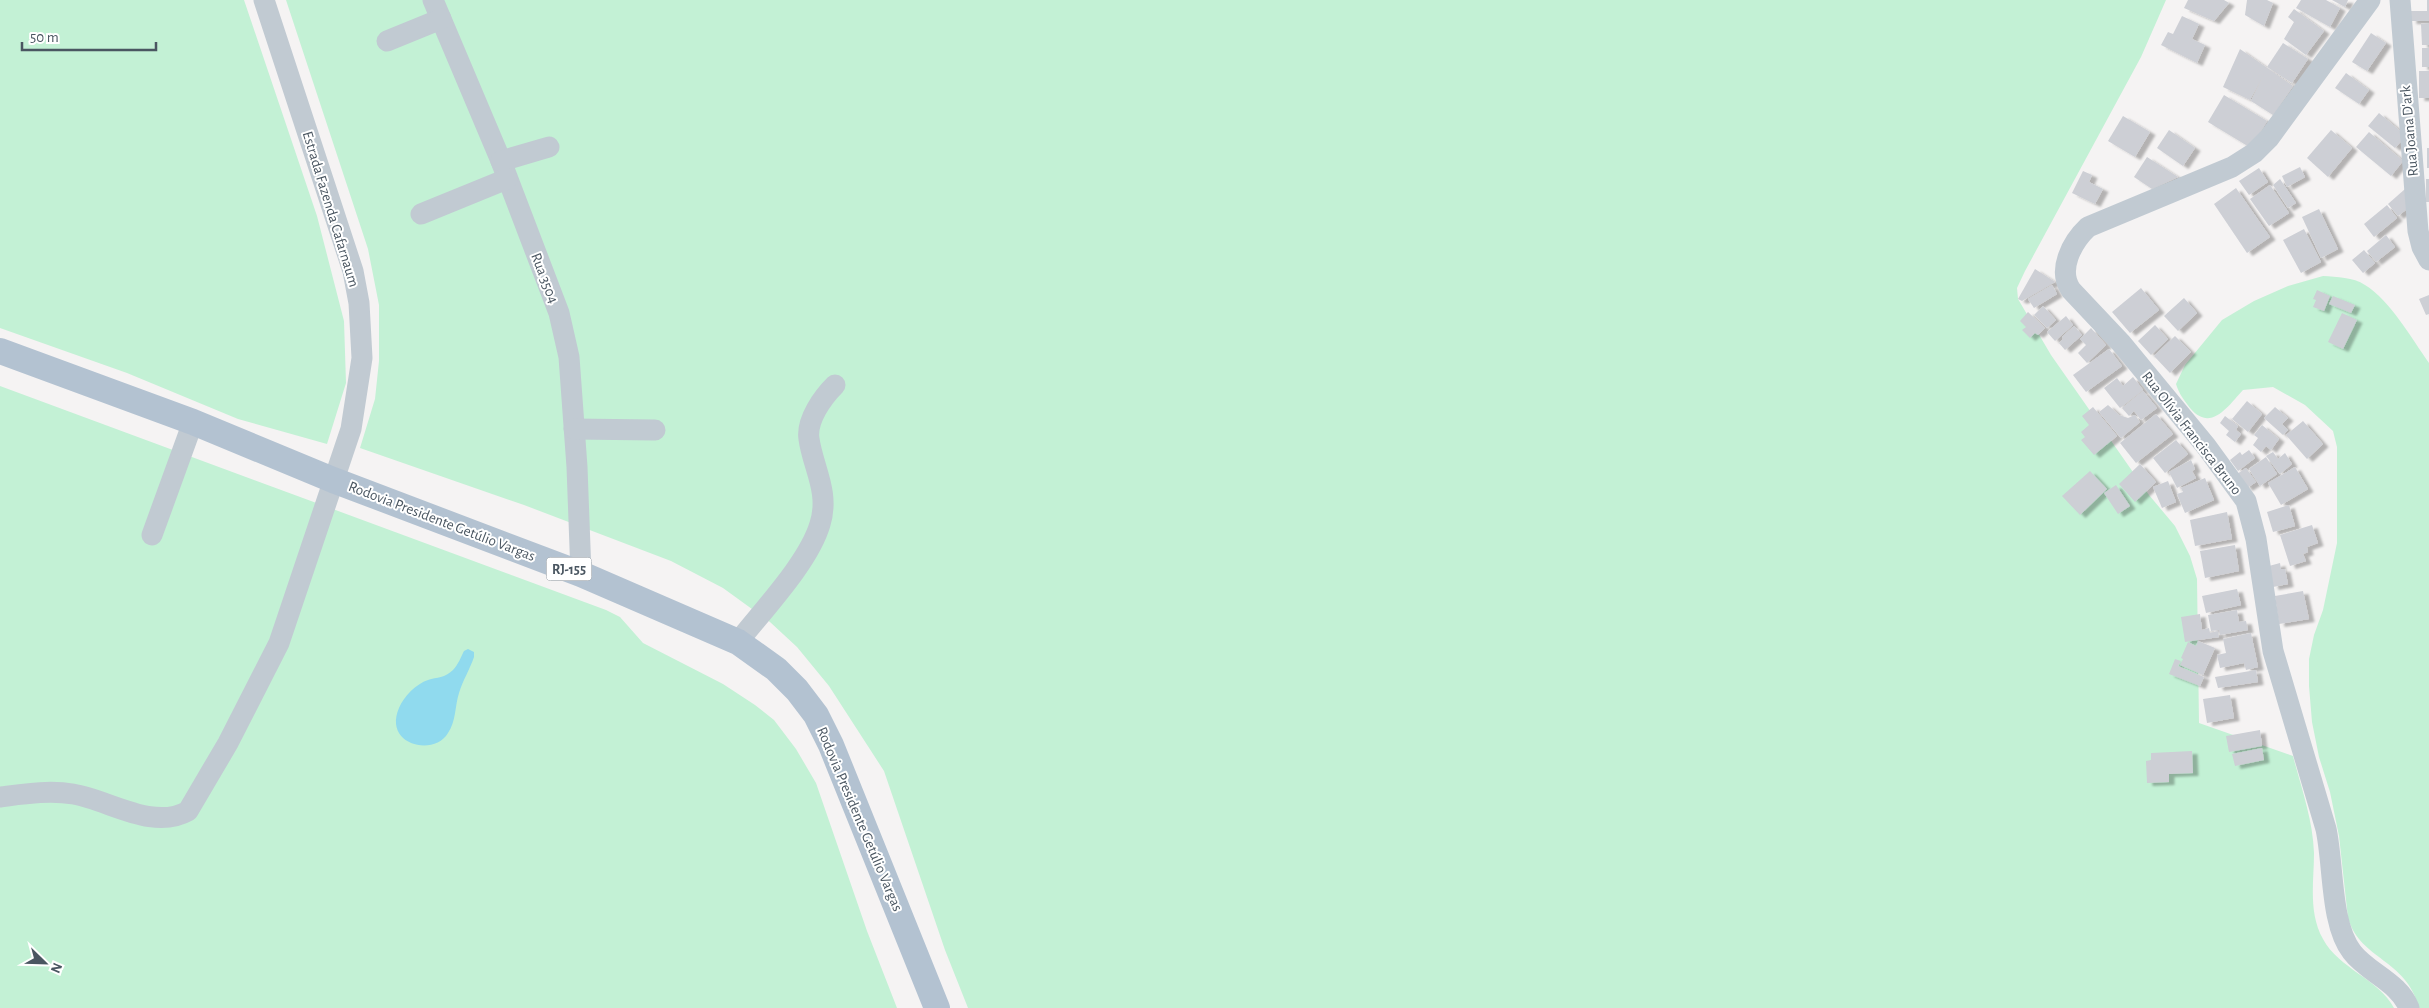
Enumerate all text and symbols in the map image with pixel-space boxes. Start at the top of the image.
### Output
scale bar [22,20,156,52]
text: 50 m [30,30,59,45]
street label: Rua Joana D'ark [2398,85,2421,177]
street label: Estrada Fazenda Cafarnaum [300,130,361,289]
street label: Rua 3504 [528,251,561,305]
street label: Rua Olívia Francisca Bruno [2139,369,2244,498]
street label: Rodovia Presidente Getúlio Vargas [346,479,537,564]
road number: RJ-155 [546,558,592,580]
street label: Rodovia Presidente Getúlio Vargas [814,725,905,913]
north arrow [20,938,70,988]
text: N [48,960,64,975]

